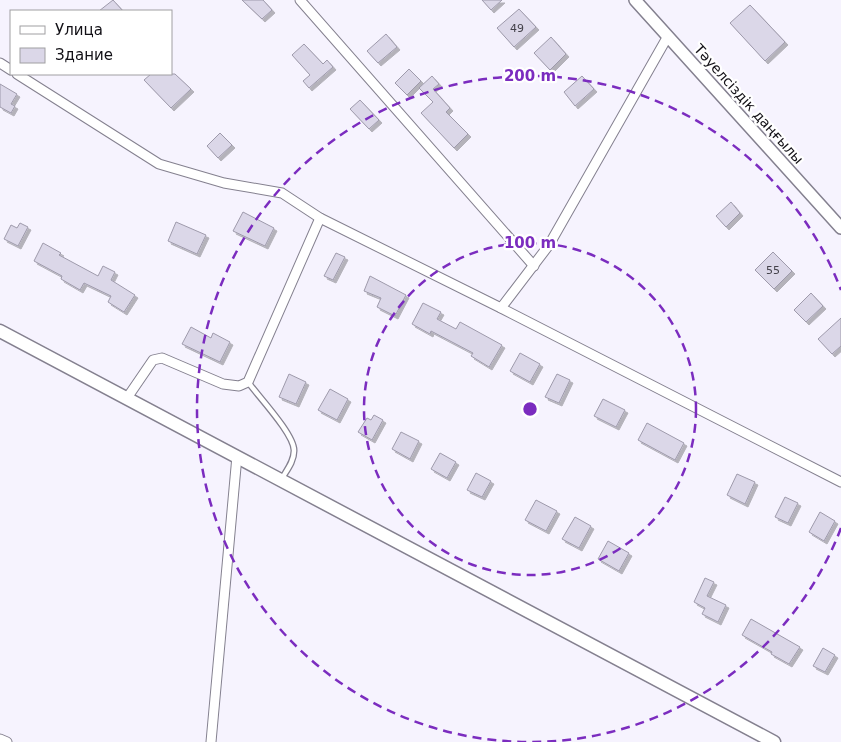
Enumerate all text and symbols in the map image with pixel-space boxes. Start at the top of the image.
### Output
legend [10,10,172,75]
text: Улица [55,21,103,39]
house number: 49 [510,22,524,35]
street label: Тәуелсіздік даңғылы [690,40,807,167]
text: Здание [55,46,113,64]
text: 200 m [504,67,556,85]
text: 100 m [504,234,556,252]
house number: 55 [766,264,780,277]
centre of rings [521,400,539,418]

